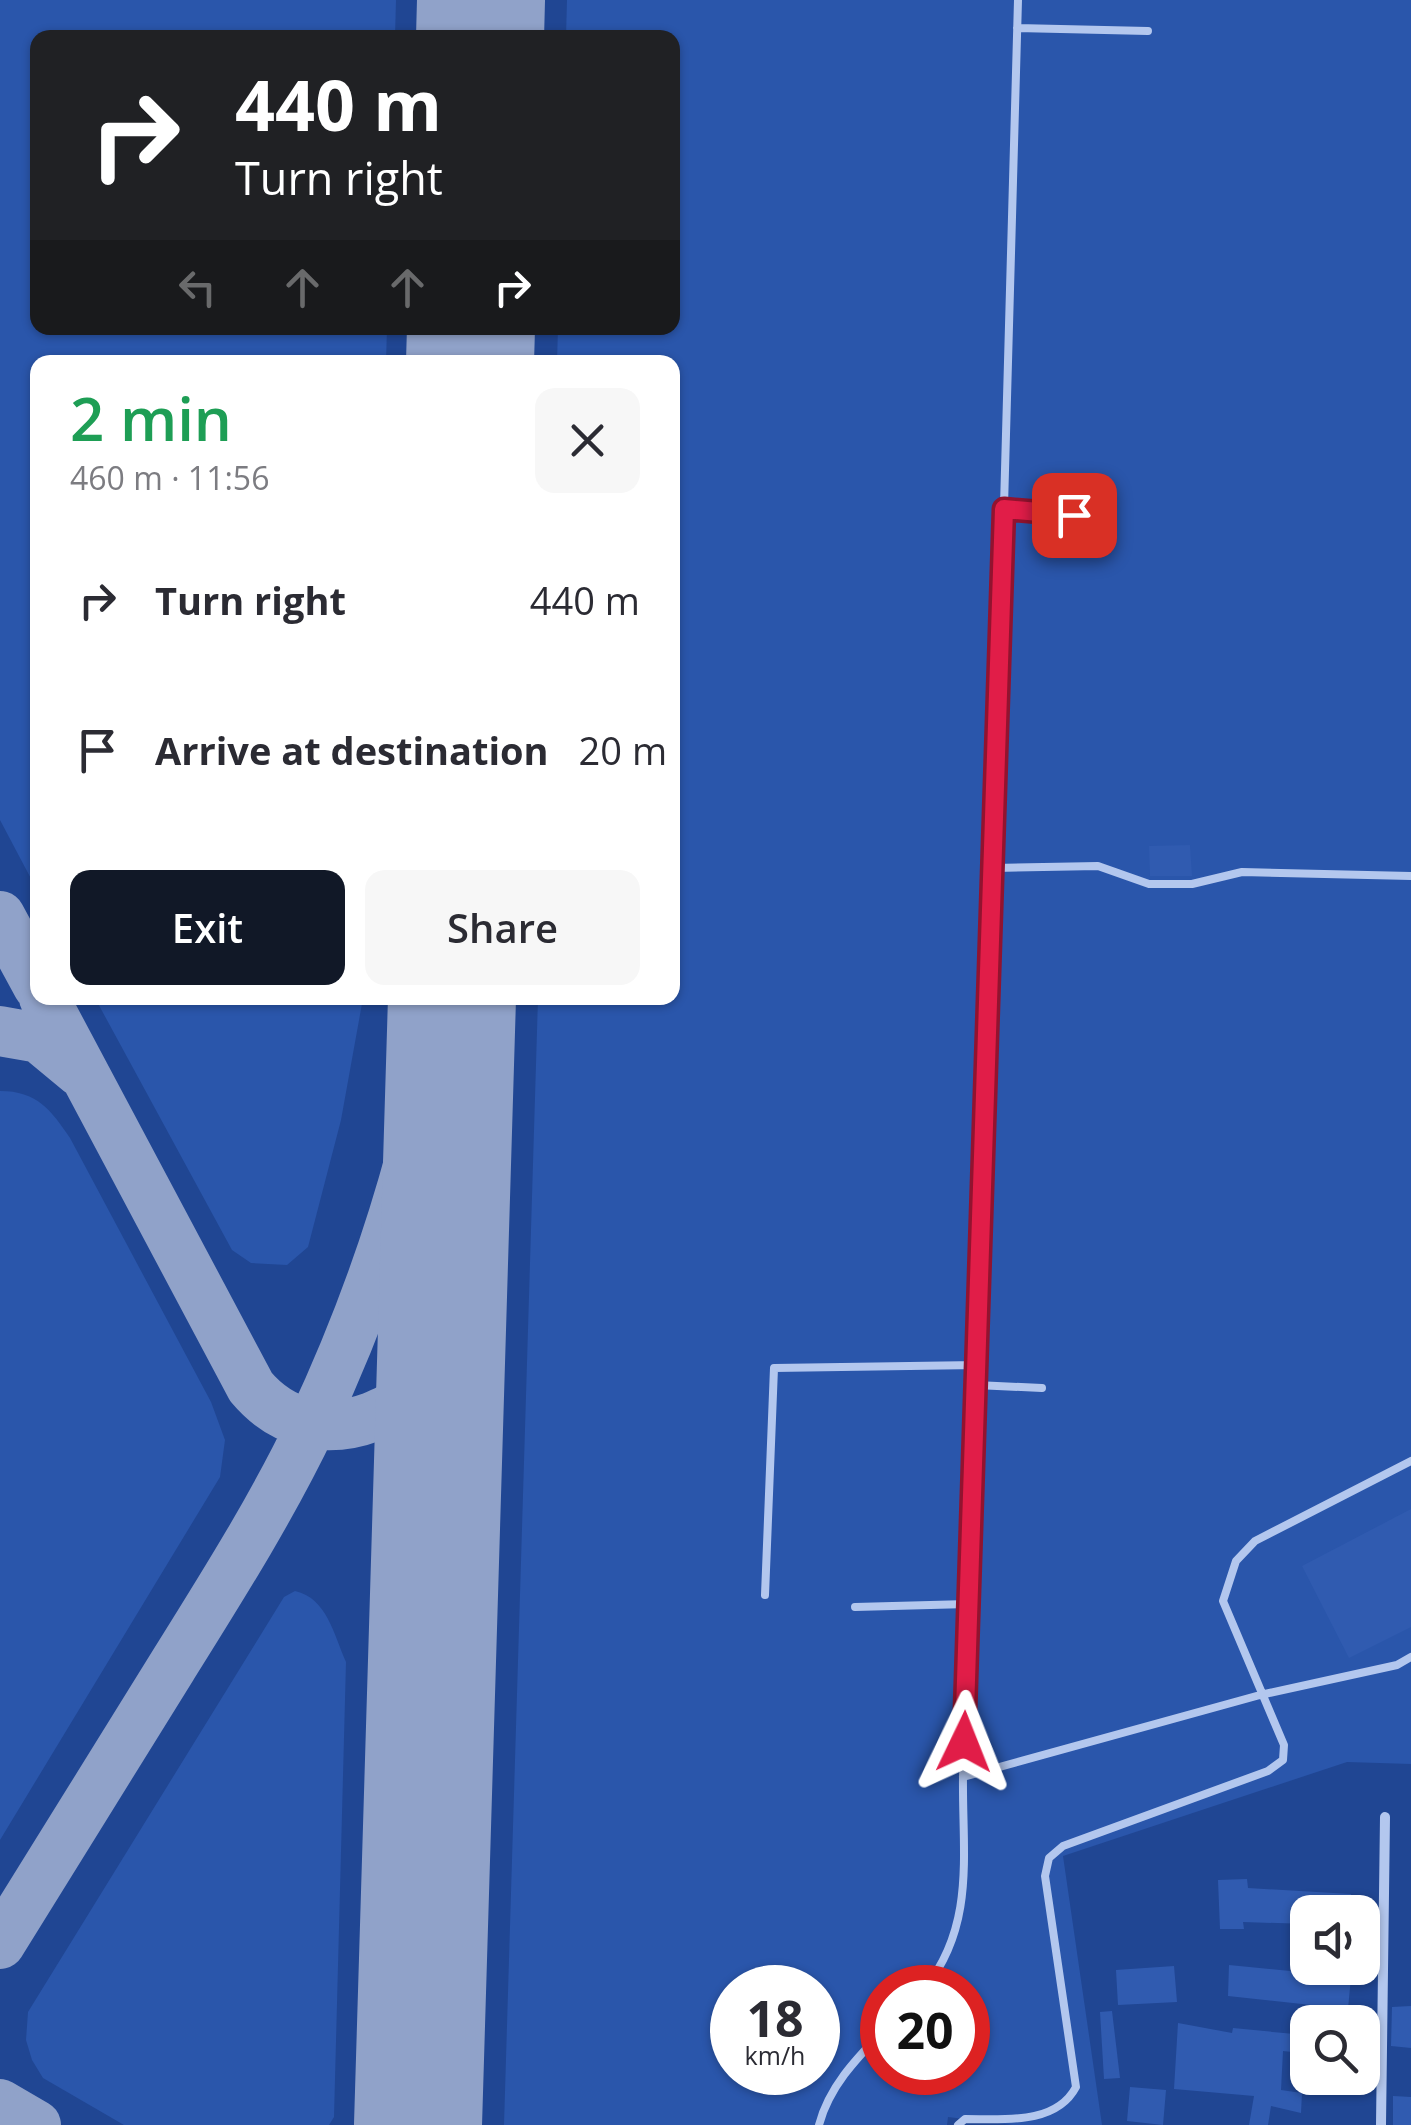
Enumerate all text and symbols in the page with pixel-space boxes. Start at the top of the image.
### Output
text: 440 m [235,56,442,152]
icon: right [70,70,200,200]
text: Turn right [235,147,443,208]
icon: left [170,260,225,315]
icon: ahead [275,260,330,315]
icon: ahead [380,260,435,315]
icon: right [485,260,540,315]
text: 2 min [70,377,232,459]
button: close [535,388,640,493]
text: 460 m · 11:56 [70,456,269,499]
pin [1032,473,1117,558]
icon: arrive [1047,488,1102,543]
icon: right [70,573,125,628]
text: Turn right [155,574,346,626]
text: 440 m [530,574,640,626]
icon: arrive [70,723,125,778]
text: Arrive at destination [155,724,549,776]
text: 20 m [579,724,667,776]
button: Exit [70,870,345,985]
button: Share [365,870,640,985]
position arrow [912,1690,1016,1794]
map controls [1290,1895,1380,2095]
button: sound [1290,1895,1380,1985]
speed limit sign: 20 [860,1965,990,2095]
text: 18 [746,1984,804,2052]
button: search [1290,2005,1380,2095]
text: km/h [745,2038,805,2072]

